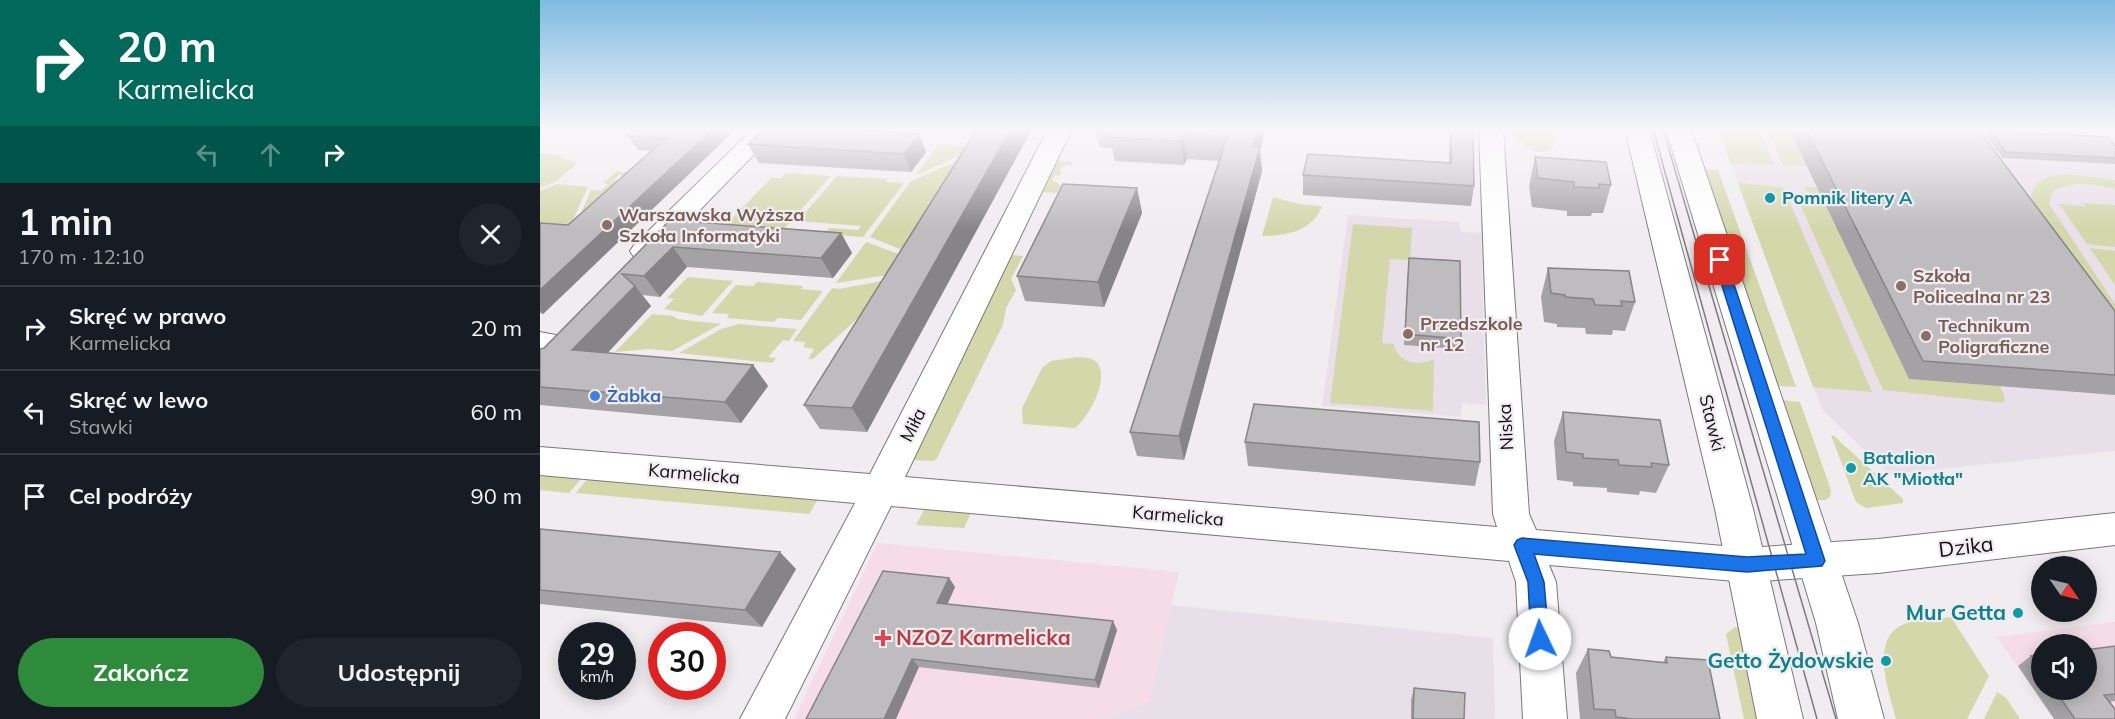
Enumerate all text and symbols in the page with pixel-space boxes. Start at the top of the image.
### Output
text: 20 m [117,20,217,73]
icon: right [18,24,96,102]
text: Karmelicka [117,72,255,106]
icon: left [191,138,224,171]
icon: ahead [254,138,287,171]
icon: right [317,138,350,171]
place label: Pomnik litery A [1782,186,1913,209]
marker: Pomnik litery A [1763,191,1777,205]
text: 1 min [18,199,113,244]
button: close [459,203,522,266]
place label: Warszawska Wyższa Szkoła Informatyki [619,203,804,247]
marker: Warszawska Wyższa Szkoła Informatyki [600,218,614,232]
pin [1694,234,1745,285]
icon: arrive [1703,243,1736,276]
text: 170 m · 12:10 [18,244,144,269]
place label: Szkoła Policealna nr 23 [1913,264,2051,308]
marker: Szkoła Policealna nr 23 [1894,279,1908,293]
text: Skręć w prawo [69,302,226,330]
icon: right [18,312,51,345]
place label: Przedszkole nr 12 [1420,312,1523,356]
text: 20 m [471,314,522,342]
place label: Technikum Poligraficzne [1938,314,2050,358]
marker: Przedszkole nr 12 [1401,327,1415,341]
marker: Technikum Poligraficzne [1919,329,1933,343]
text: Karmelicka [69,330,171,355]
place label: Żabka [607,384,661,407]
text: Skręć w lewo [69,386,208,414]
marker: Żabka [588,389,602,403]
street label: Stawki [1694,392,1731,454]
icon: left [18,396,51,429]
text: 60 m [471,398,522,426]
street label: Niska [1493,403,1518,451]
street label: Miła [894,404,931,446]
text: Stawki [69,414,133,439]
place label: Batalion AK "Miotła" [1863,446,1963,490]
street label: Karmelicka [647,458,741,489]
marker: Batalion AK "Miotła" [1844,461,1858,475]
icon: arrive [18,480,51,513]
text: Cel podróży [69,482,192,510]
text: 90 m [471,482,522,510]
street label: Karmelicka [1131,500,1225,531]
street label: Dzika [1937,530,1995,562]
north arrow [2031,556,2097,622]
map controls [2031,556,2097,700]
place label: Mur Getta [1906,599,2006,625]
marker: Mur Getta [2011,606,2025,620]
position arrow [1508,607,1572,671]
speed limit sign: 30 [648,622,726,700]
place label: NZOZ Karmelicka [896,624,1071,650]
marker: NZOZ Karmelicka [874,629,892,647]
button: sound [2031,634,2097,700]
text: 29 [579,635,615,673]
button: Zakończ [18,638,264,707]
button: Udostępnij [276,638,522,707]
place label: Getto Żydowskie [1708,647,1874,673]
marker: Getto Żydowskie [1879,654,1893,668]
text: km/h [580,667,614,686]

